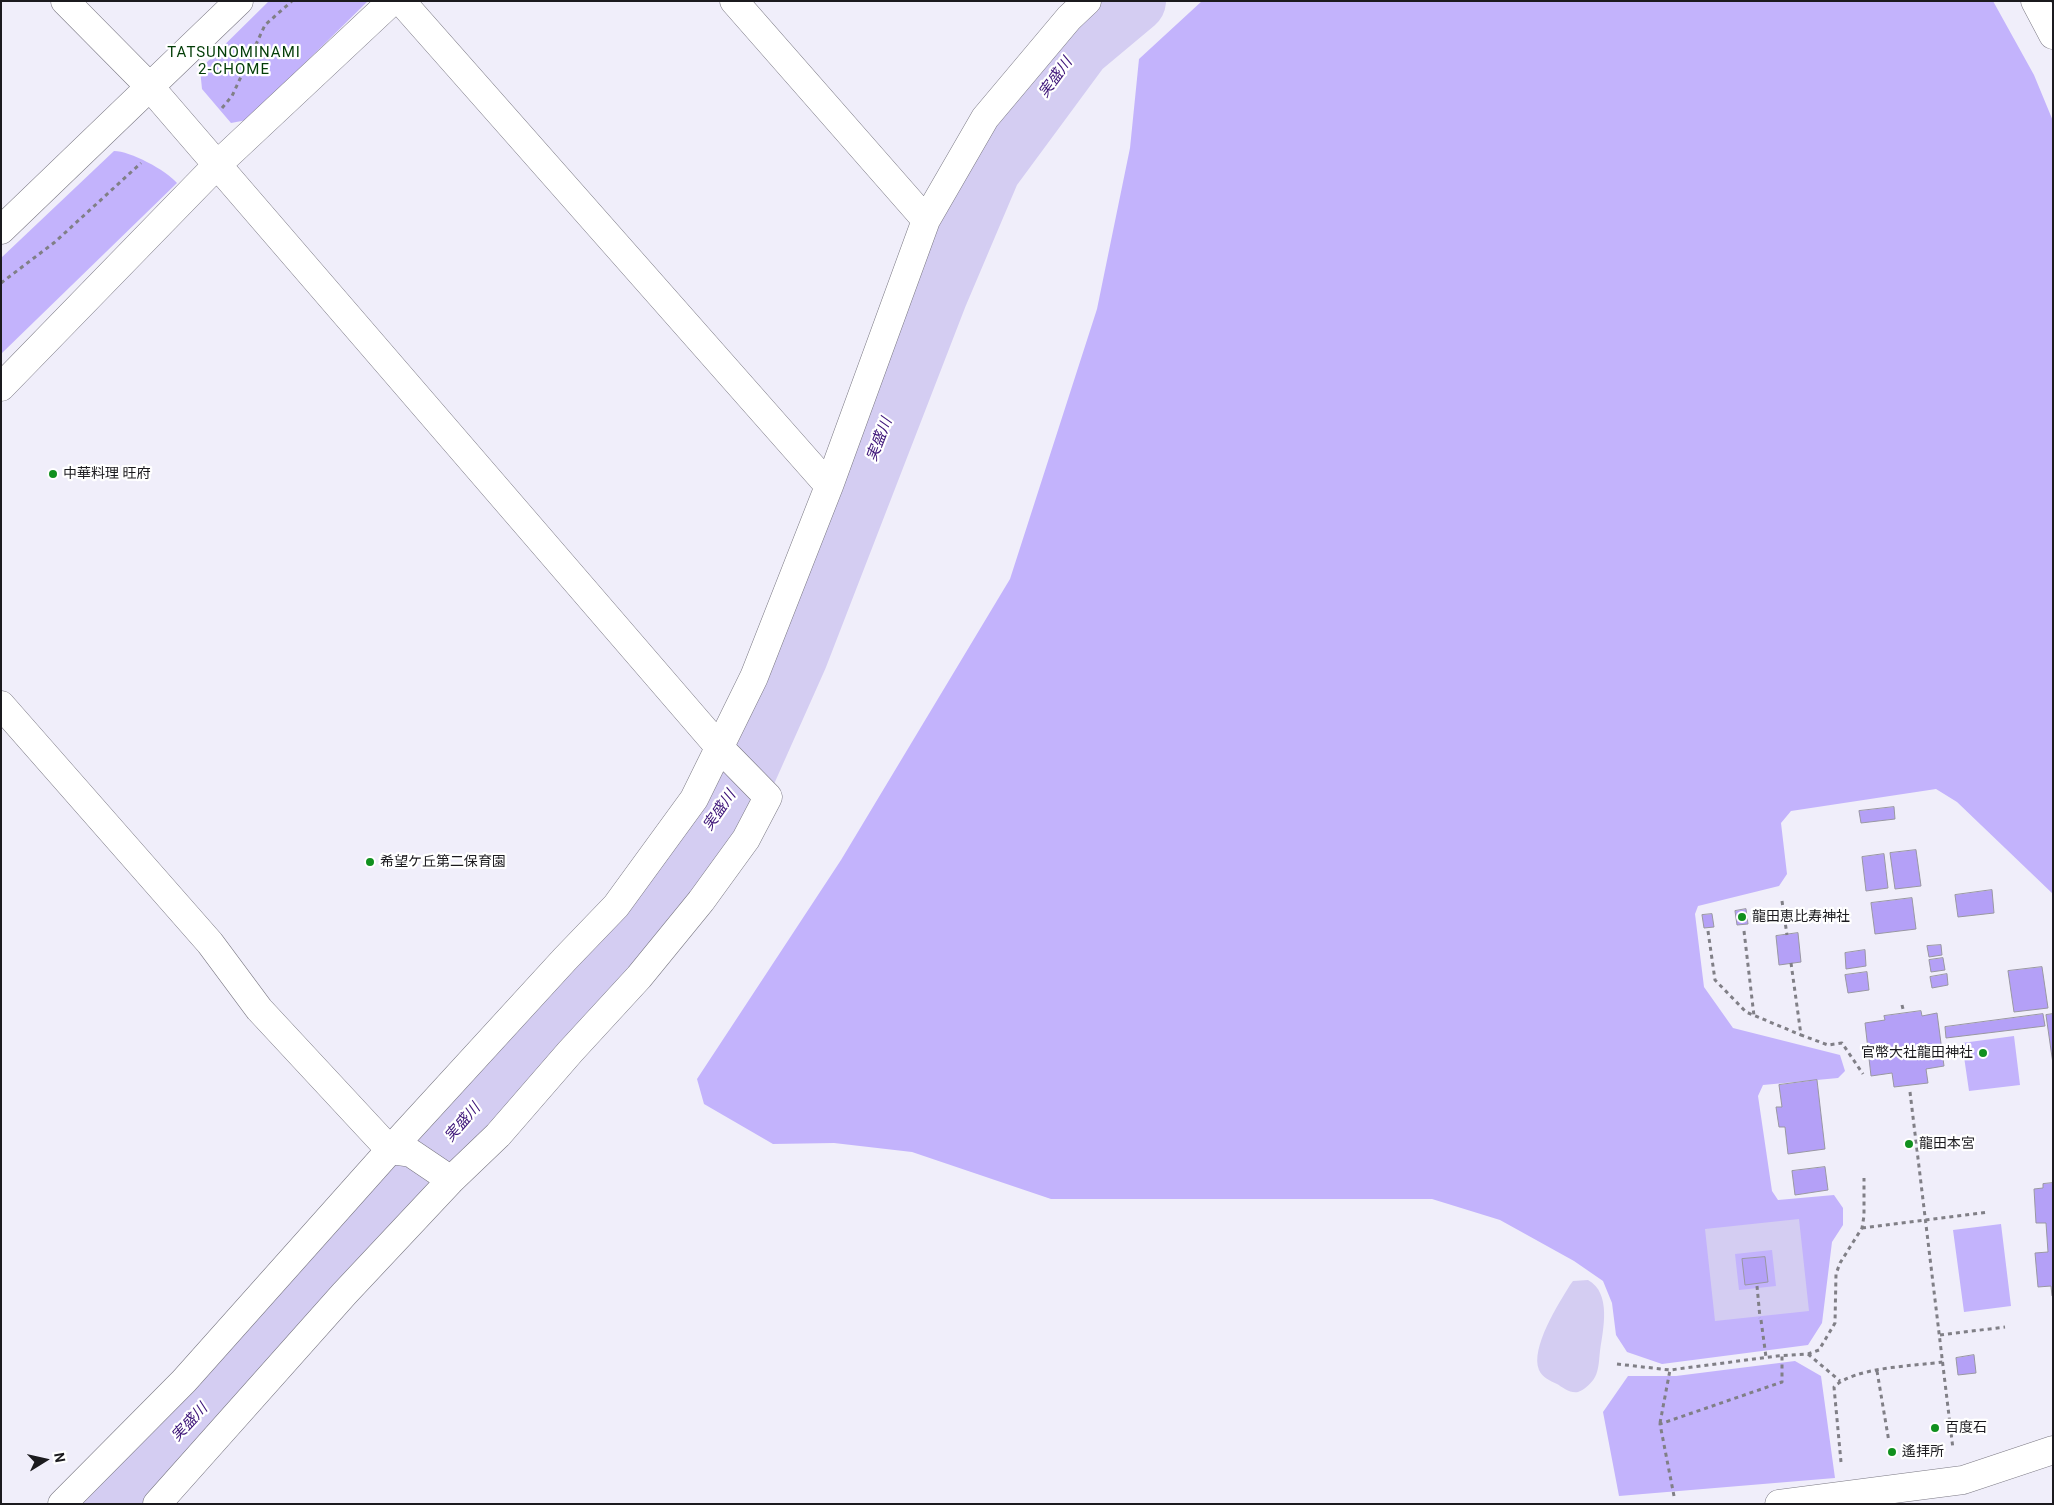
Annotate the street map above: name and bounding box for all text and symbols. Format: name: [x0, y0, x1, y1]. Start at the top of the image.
district label: TATSUNOMINAMI 2-CHOME: [166, 44, 302, 79]
water label: 実盛川: [1035, 55, 1077, 101]
water label: 実盛川: [864, 416, 896, 464]
place label: 中華料理 旺府: [63, 466, 150, 482]
marker: 中華料理 旺府: [47, 468, 59, 480]
water label: 実盛川: [700, 787, 740, 835]
place label: 希望ケ丘第二保育園: [380, 854, 506, 870]
marker: 希望ケ丘第二保育園: [364, 856, 376, 868]
place label: 龍田恵比寿神社: [1752, 909, 1850, 925]
marker: 龍田恵比寿神社: [1736, 911, 1748, 923]
place label: 官幣大社龍田神社: [1861, 1045, 1973, 1061]
marker: 官幣大社龍田神社: [1977, 1047, 1989, 1059]
water label: 実盛川: [441, 1100, 485, 1146]
place label: 龍田本宮: [1919, 1136, 1975, 1152]
marker: 龍田本宮: [1903, 1138, 1915, 1150]
water label: 実盛川: [168, 1400, 212, 1446]
place label: 百度石: [1945, 1420, 1987, 1436]
marker: 百度石: [1929, 1422, 1941, 1434]
north arrow: [20, 1435, 70, 1485]
place label: 遙拝所: [1902, 1444, 1944, 1460]
marker: 遙拝所: [1886, 1446, 1898, 1458]
text: N: [51, 1451, 69, 1464]

